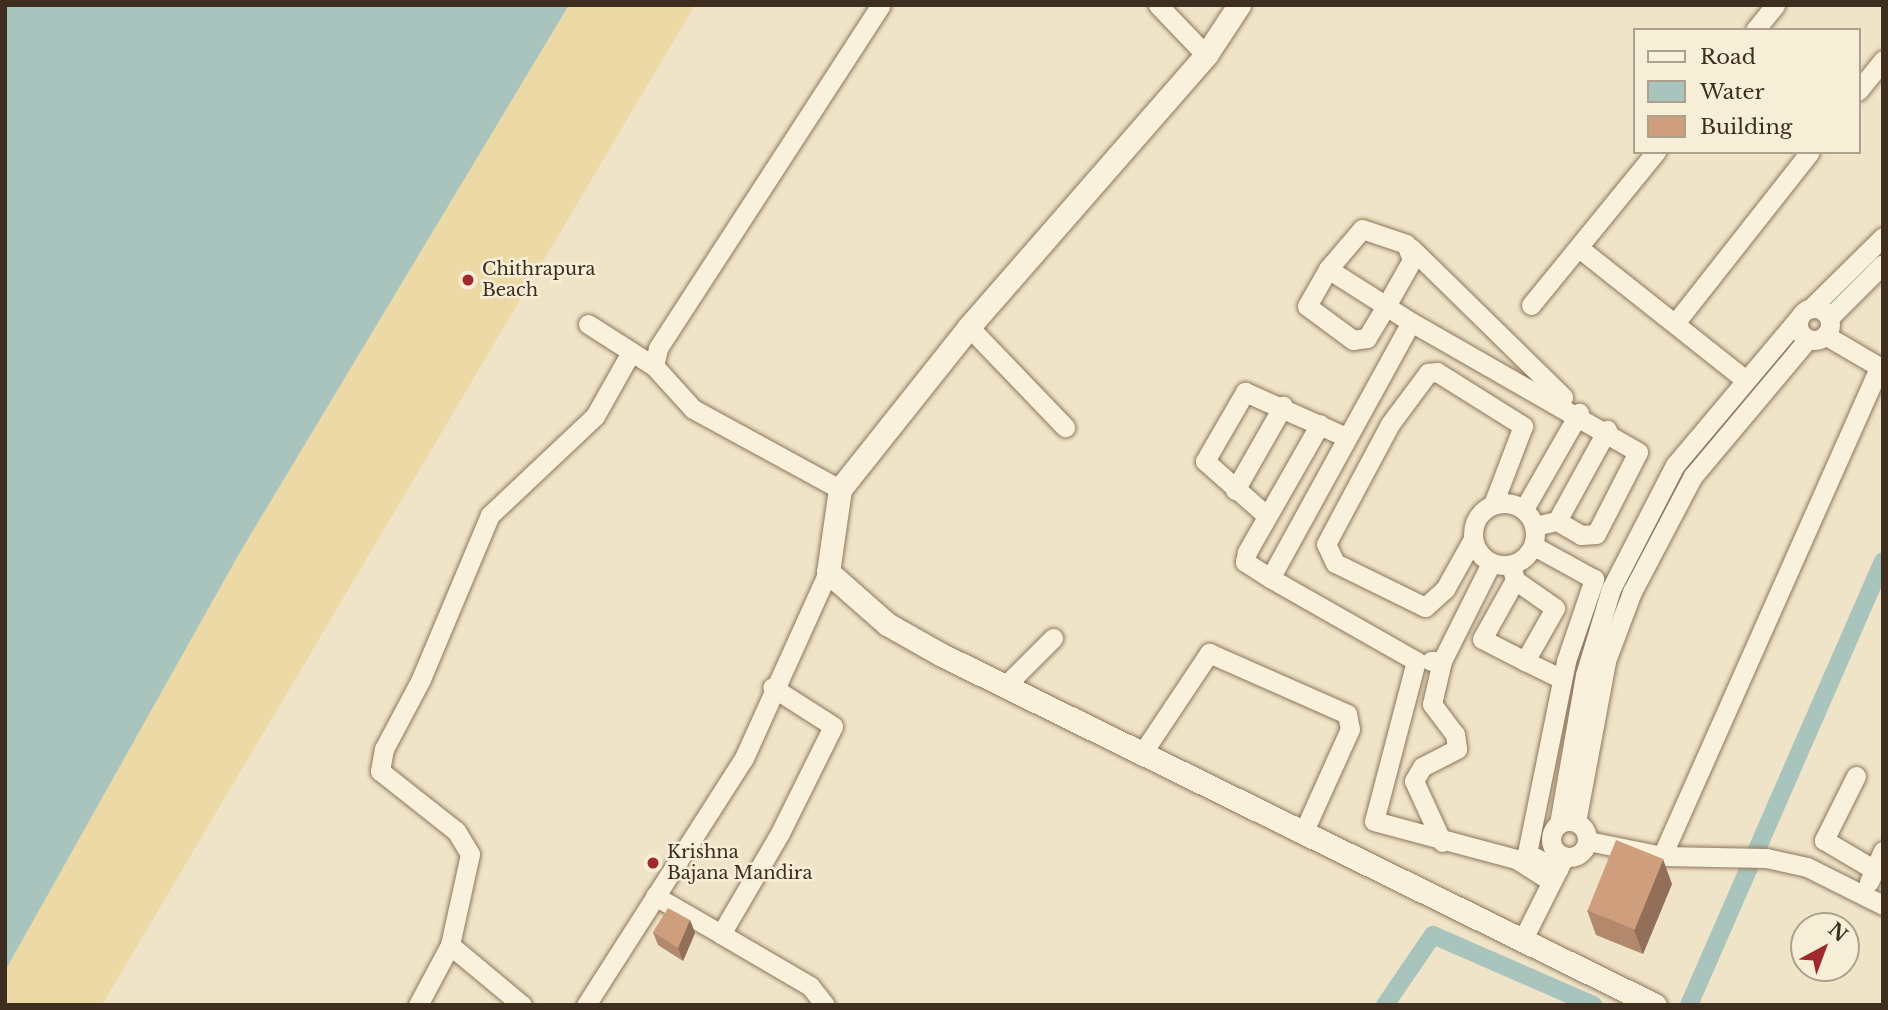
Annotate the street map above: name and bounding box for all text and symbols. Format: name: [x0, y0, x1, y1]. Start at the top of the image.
legend: [1632, 28, 1860, 154]
text: Road: [1700, 44, 1756, 70]
text: Water: [1700, 79, 1764, 105]
text: Building: [1700, 114, 1792, 140]
place label: Chithrapura Beach: [482, 259, 596, 302]
marker: Chithrapura Beach: [460, 272, 476, 288]
place label: Krishna Bajana Mandira: [667, 842, 813, 884]
marker: Krishna Bajana Mandira: [645, 855, 661, 871]
north arrow: [1790, 912, 1860, 982]
text: N: [1824, 918, 1852, 947]

